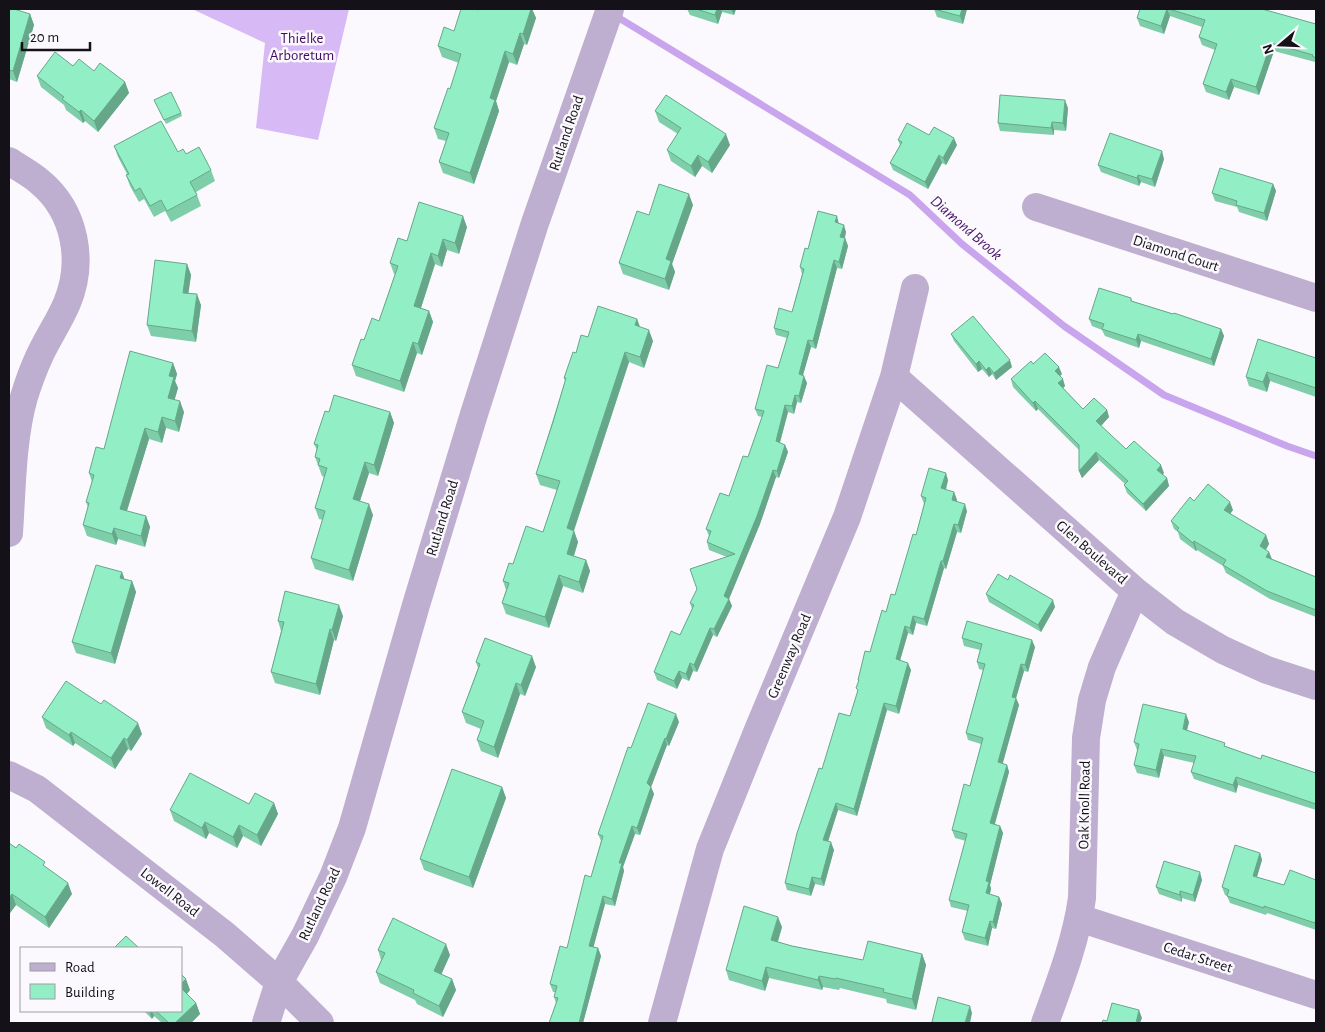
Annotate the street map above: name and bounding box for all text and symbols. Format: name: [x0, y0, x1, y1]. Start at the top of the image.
scale bar: [22, 20, 90, 52]
north arrow: [1255, 20, 1305, 70]
text: 20 m: [30, 30, 59, 45]
park label: Thielke Arboretum: [270, 31, 334, 63]
text: N: [1260, 42, 1277, 56]
street label: Rutland Road: [547, 93, 586, 173]
water label: Diamond Brook: [927, 192, 1005, 263]
street label: Diamond Court: [1131, 233, 1221, 274]
street label: Rutland Road: [424, 478, 461, 558]
street label: Glen Boulevard: [1053, 518, 1130, 587]
street label: Greenway Road: [765, 612, 814, 701]
street label: Oak Knoll Road: [1076, 760, 1093, 849]
street label: Lowell Road: [138, 865, 202, 920]
street label: Rutland Road: [296, 865, 343, 943]
street label: Cedar Street: [1161, 939, 1234, 976]
legend: [20, 947, 182, 1012]
text: Road: [65, 960, 95, 975]
text: Building: [65, 985, 115, 1000]

